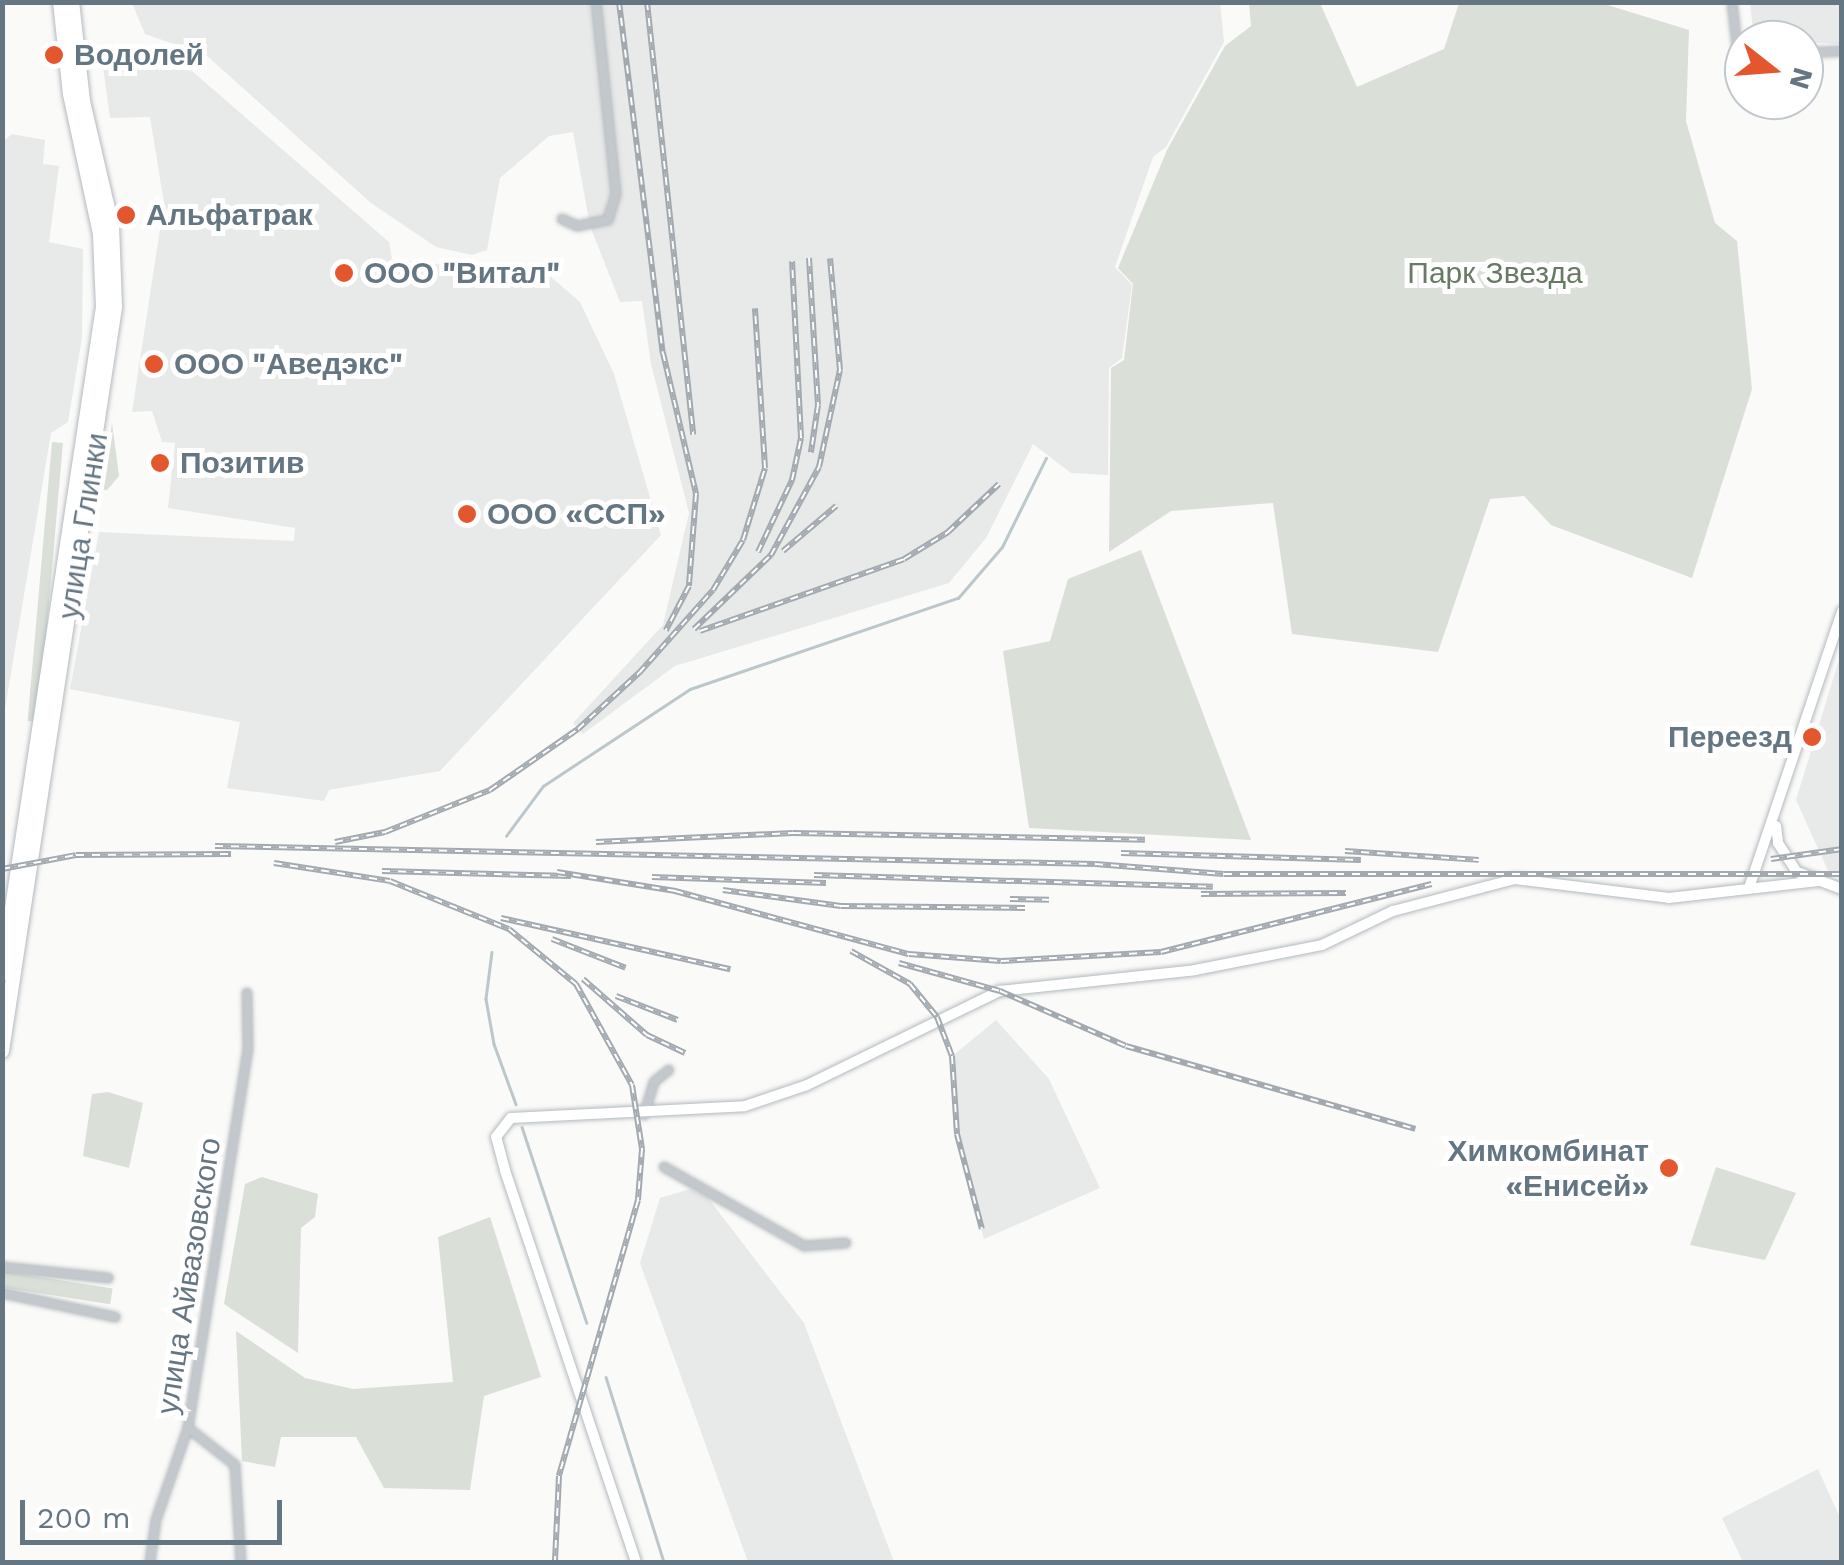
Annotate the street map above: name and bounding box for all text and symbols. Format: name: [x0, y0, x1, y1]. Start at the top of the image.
north arrow: [1724, 20, 1824, 120]
place label: Водолей: [74, 37, 204, 73]
marker: Водолей: [43, 44, 65, 66]
text: N: [1782, 64, 1820, 93]
place label: Альфатрак: [146, 197, 313, 233]
marker: Альфатрак: [115, 204, 137, 226]
place label: ООО "Витал": [364, 255, 560, 291]
park label: Парк Звезда: [1407, 255, 1583, 291]
marker: ООО "Витал": [333, 262, 355, 284]
place label: ООО "Аведэкс": [174, 346, 403, 382]
marker: ООО "Аведэкс": [143, 353, 165, 375]
street label: улица Глинки: [51, 430, 115, 622]
place label: Позитив: [180, 445, 304, 481]
marker: Позитив: [149, 452, 171, 474]
place label: ООО «ССП»: [487, 496, 666, 532]
marker: ООО «ССП»: [456, 503, 478, 525]
place label: Переезд: [1668, 719, 1792, 755]
marker: Переезд: [1801, 726, 1823, 748]
place label: Химкомбинат «Енисей»: [1448, 1133, 1649, 1204]
street label: улица Айвазовского: [149, 1135, 229, 1417]
marker: Химкомбинат «Енисей»: [1658, 1157, 1680, 1179]
scale bar: [25, 1480, 288, 1542]
text: 200 m: [37, 1500, 131, 1535]

